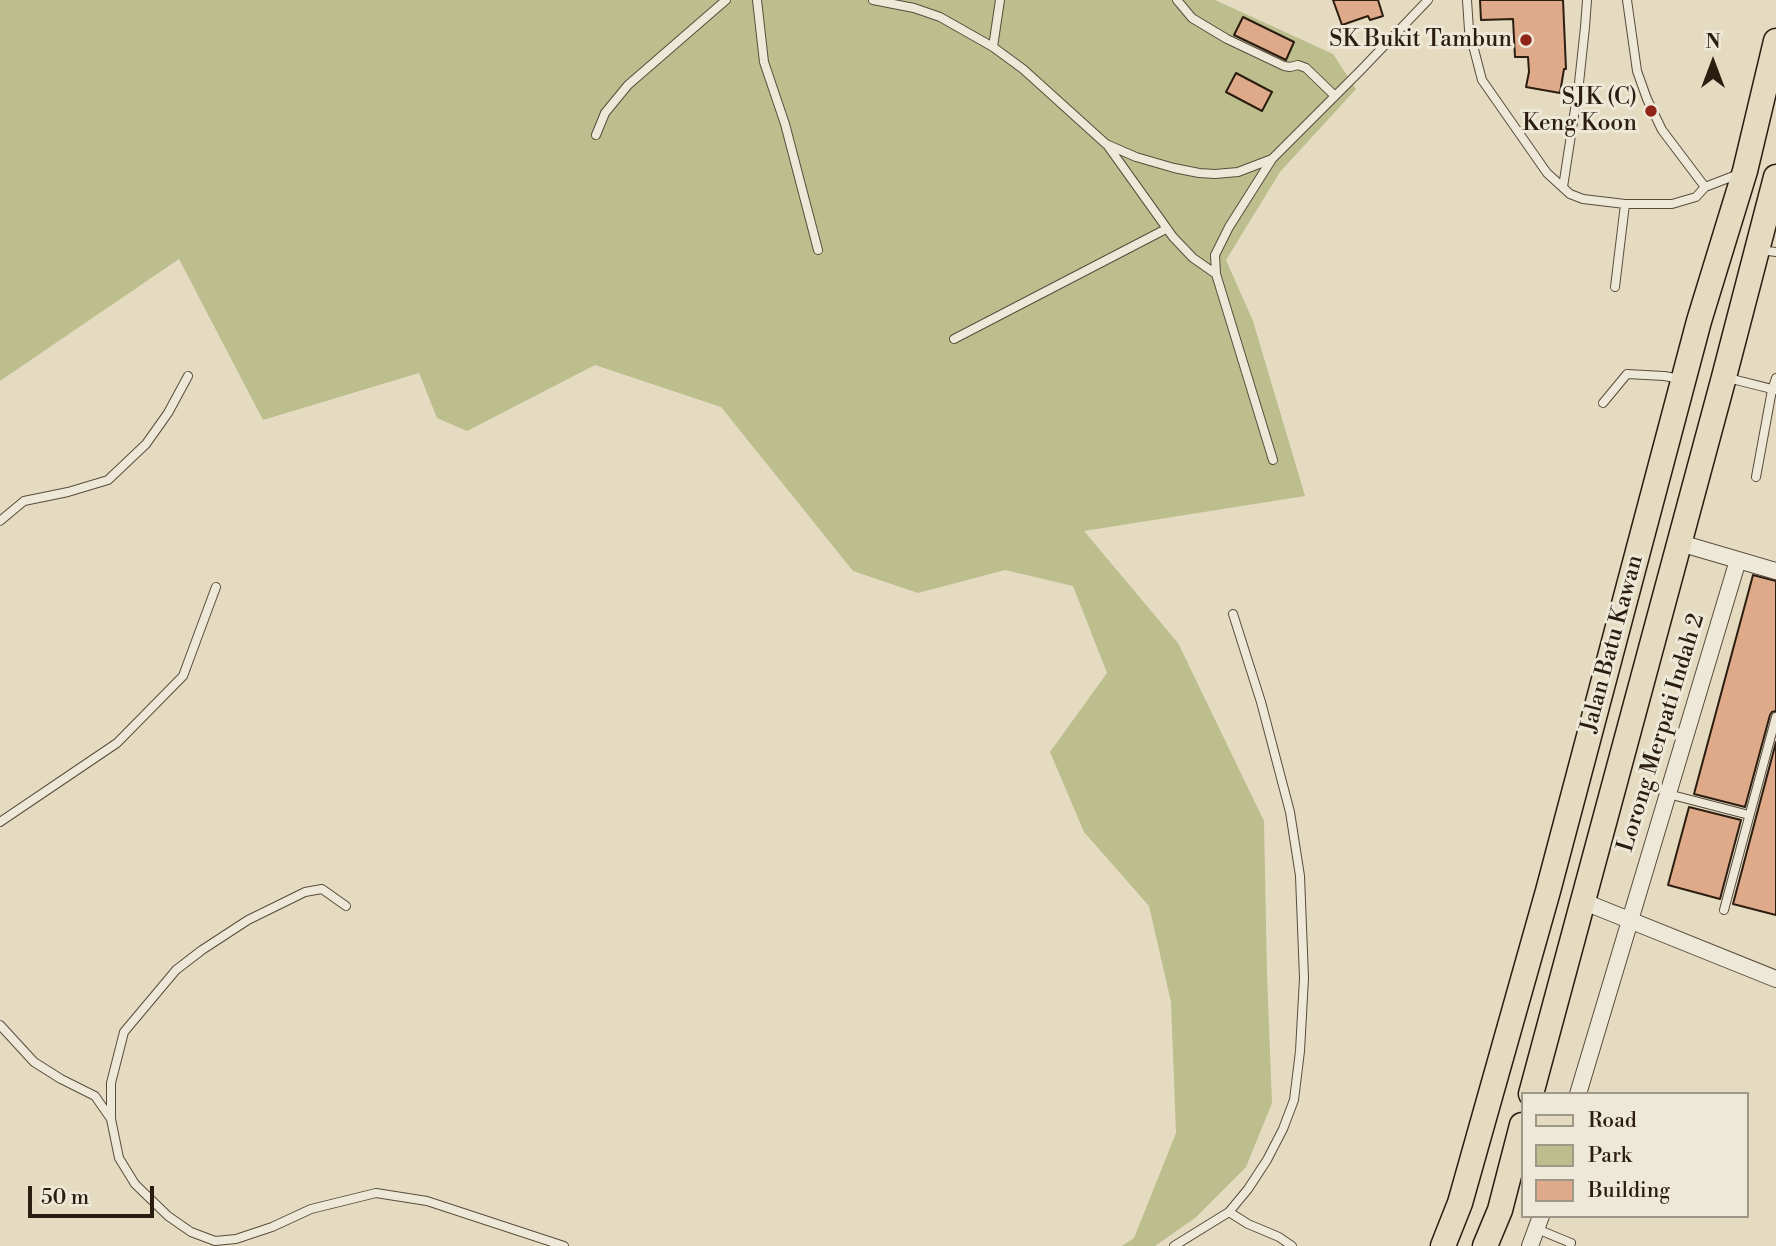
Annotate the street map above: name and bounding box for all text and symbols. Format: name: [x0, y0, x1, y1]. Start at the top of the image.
place label: SK Bukit Tambun: [1329, 26, 1512, 54]
north arrow: [1678, 28, 1748, 98]
text: N: [1705, 30, 1721, 54]
marker: SK Bukit Tambun: [1518, 32, 1534, 48]
place label: SJK (C) Keng Koon: [1522, 84, 1637, 138]
marker: SJK (C) Keng Koon: [1643, 103, 1659, 119]
street label: Jalan Batu Kawan: [1576, 552, 1650, 736]
street label: Lorong Merpati Indah 2: [1613, 611, 1711, 855]
legend: [1520, 1092, 1748, 1218]
text: Road: [1588, 1108, 1637, 1134]
text: Park: [1588, 1143, 1632, 1169]
scale bar: [32, 1172, 158, 1216]
text: Building: [1588, 1178, 1670, 1204]
text: 50 m: [41, 1185, 89, 1211]

